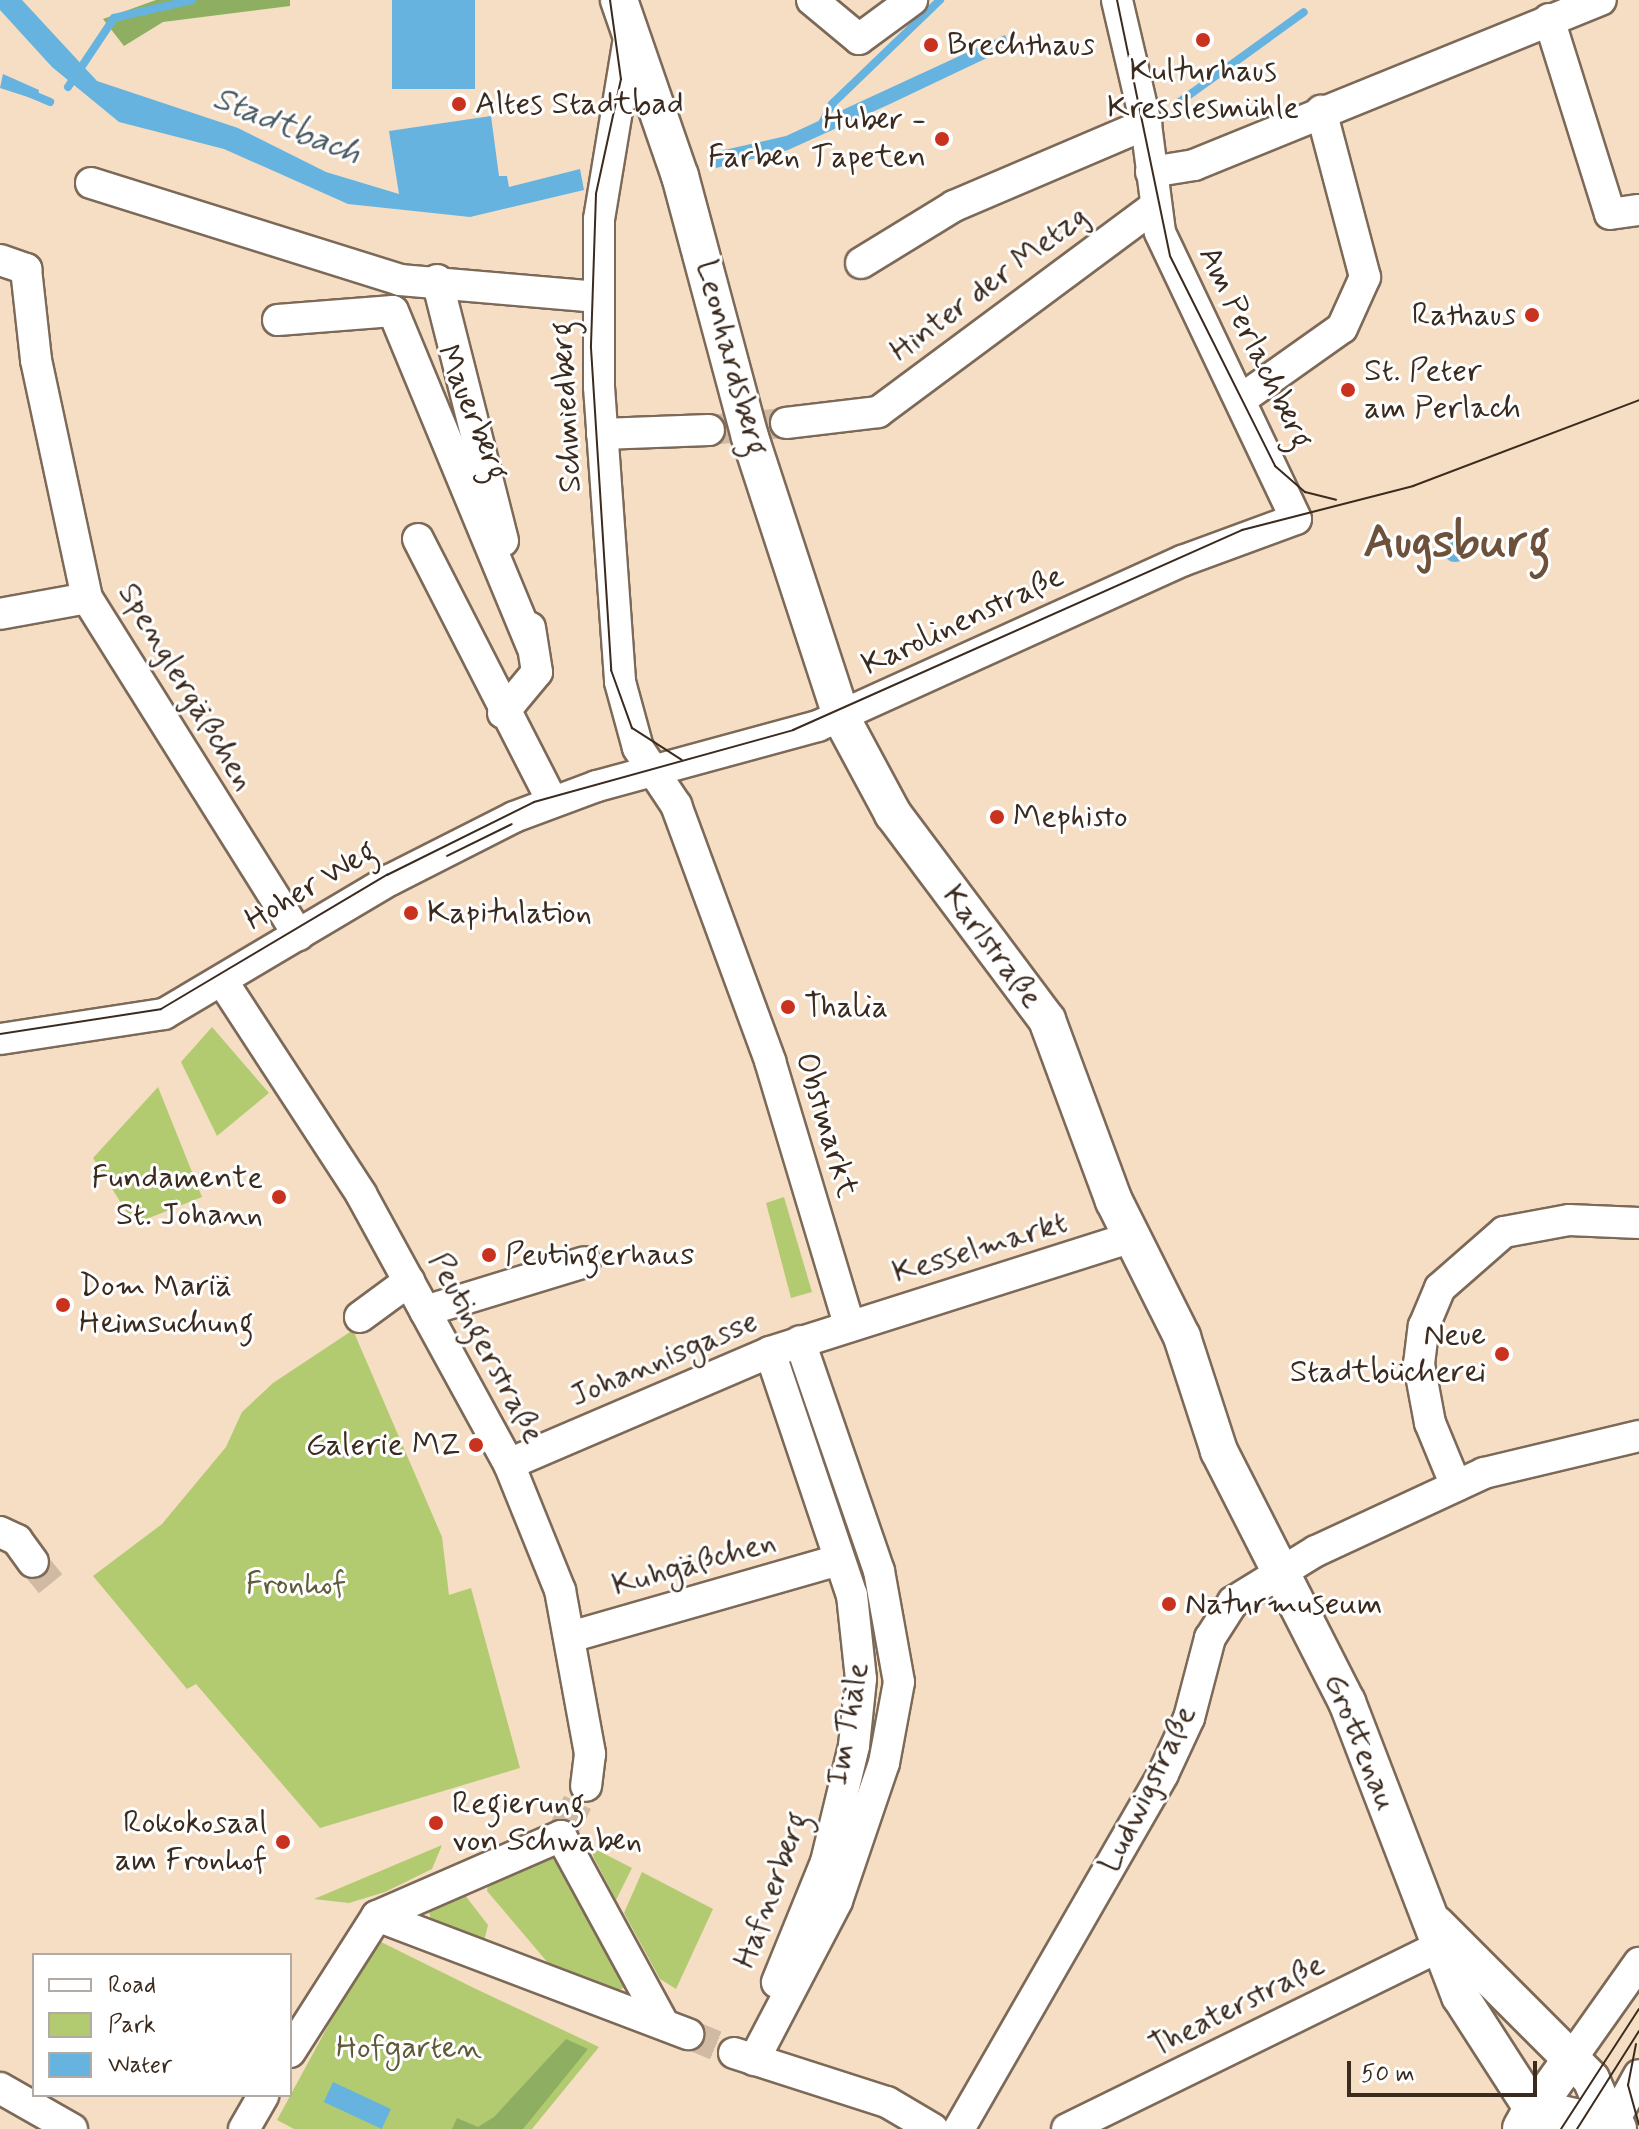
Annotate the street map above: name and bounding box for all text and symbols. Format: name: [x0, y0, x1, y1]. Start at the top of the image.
place label: Brechthaus: [947, 26, 1095, 64]
marker: Kulturhaus Kresslesmühle: [1194, 31, 1212, 49]
marker: Brechthaus: [922, 36, 940, 54]
place label: Kulturhaus Kresslesmühle: [1107, 53, 1299, 128]
water label: Stadtbach: [207, 78, 367, 174]
place label: Altes Stadtbad: [475, 85, 684, 123]
marker: Altes Stadtbad: [450, 95, 468, 113]
place label: Huber - Farben Tapeten: [720, 102, 926, 177]
marker: Huber - Farben Tapeten: [933, 130, 951, 148]
street label: Hinter der Metzg: [884, 198, 1094, 370]
street label: Am Perlachberg: [1191, 244, 1319, 452]
street label: Leonhardsberg: [686, 256, 776, 460]
place label: Rathaus: [1412, 296, 1516, 334]
marker: Rathaus: [1523, 306, 1541, 324]
street label: Schmiedberg: [543, 320, 591, 494]
street label: Mauerberg: [427, 339, 517, 487]
place label: St. Peter am Perlach: [1364, 353, 1513, 428]
marker: St. Peter am Perlach: [1339, 381, 1357, 399]
district label: Augsburg: [1364, 514, 1550, 572]
street label: Karolinenstraße: [856, 557, 1070, 685]
street label: Spenglergäßchen: [109, 576, 263, 798]
place label: Mephisto: [1013, 798, 1128, 836]
marker: Mephisto: [988, 808, 1006, 826]
street label: Hoher Weg: [238, 832, 384, 940]
street label: Karlstraße: [933, 878, 1051, 1016]
place label: Kapitulation: [427, 894, 592, 932]
marker: Kapitulation: [402, 904, 420, 922]
place label: Thalia: [804, 988, 888, 1026]
marker: Thalia: [779, 998, 797, 1016]
street label: Obstmarkt: [786, 1048, 866, 1202]
place label: Fundamente St. Johann: [92, 1160, 263, 1235]
marker: Fundamente St. Johann: [270, 1188, 288, 1206]
street label: Kesselmarkt: [888, 1203, 1072, 1293]
place label: Peutingerhaus: [505, 1236, 695, 1274]
street label: Peutingerstraße: [420, 1246, 552, 1450]
marker: Peutingerhaus: [480, 1246, 498, 1264]
place label: Dom Mariä Heimsuchung: [79, 1268, 254, 1343]
marker: Dom Mariä Heimsuchung: [54, 1296, 72, 1314]
street label: Johannisgasse: [564, 1302, 764, 1416]
place label: Neue Stadtbücherei: [1290, 1317, 1486, 1392]
marker: Neue Stadtbücherei: [1493, 1345, 1511, 1363]
place label: Galerie MZ: [306, 1426, 460, 1464]
marker: Galerie MZ: [467, 1436, 485, 1454]
street label: Kuhgäßchen: [608, 1522, 780, 1606]
park label: Fronhof: [246, 1565, 346, 1603]
place label: Naturmuseum: [1185, 1585, 1382, 1623]
marker: Naturmuseum: [1160, 1595, 1178, 1613]
street label: Im Thäle: [818, 1660, 878, 1788]
street label: Grottenau: [1315, 1668, 1405, 1816]
street label: Ludwigstraße: [1091, 1699, 1205, 1879]
place label: Regierung von Schwaben: [452, 1786, 642, 1861]
place label: Rokokosaal am Fronhof: [116, 1805, 267, 1880]
street label: Hafnerberg: [726, 1806, 818, 1974]
marker: Regierung von Schwaben: [427, 1814, 445, 1832]
marker: Rokokosaal am Fronhof: [274, 1833, 292, 1851]
street label: Theaterstraße: [1143, 1945, 1331, 2067]
legend: [32, 1953, 292, 2097]
text: Road: [108, 1970, 156, 2001]
text: Park: [108, 2010, 156, 2041]
park label: Hofgarten: [336, 2029, 482, 2067]
scale bar: [1351, 2045, 1541, 2095]
text: Water: [108, 2050, 172, 2081]
text: 50 m: [1361, 2059, 1415, 2090]

